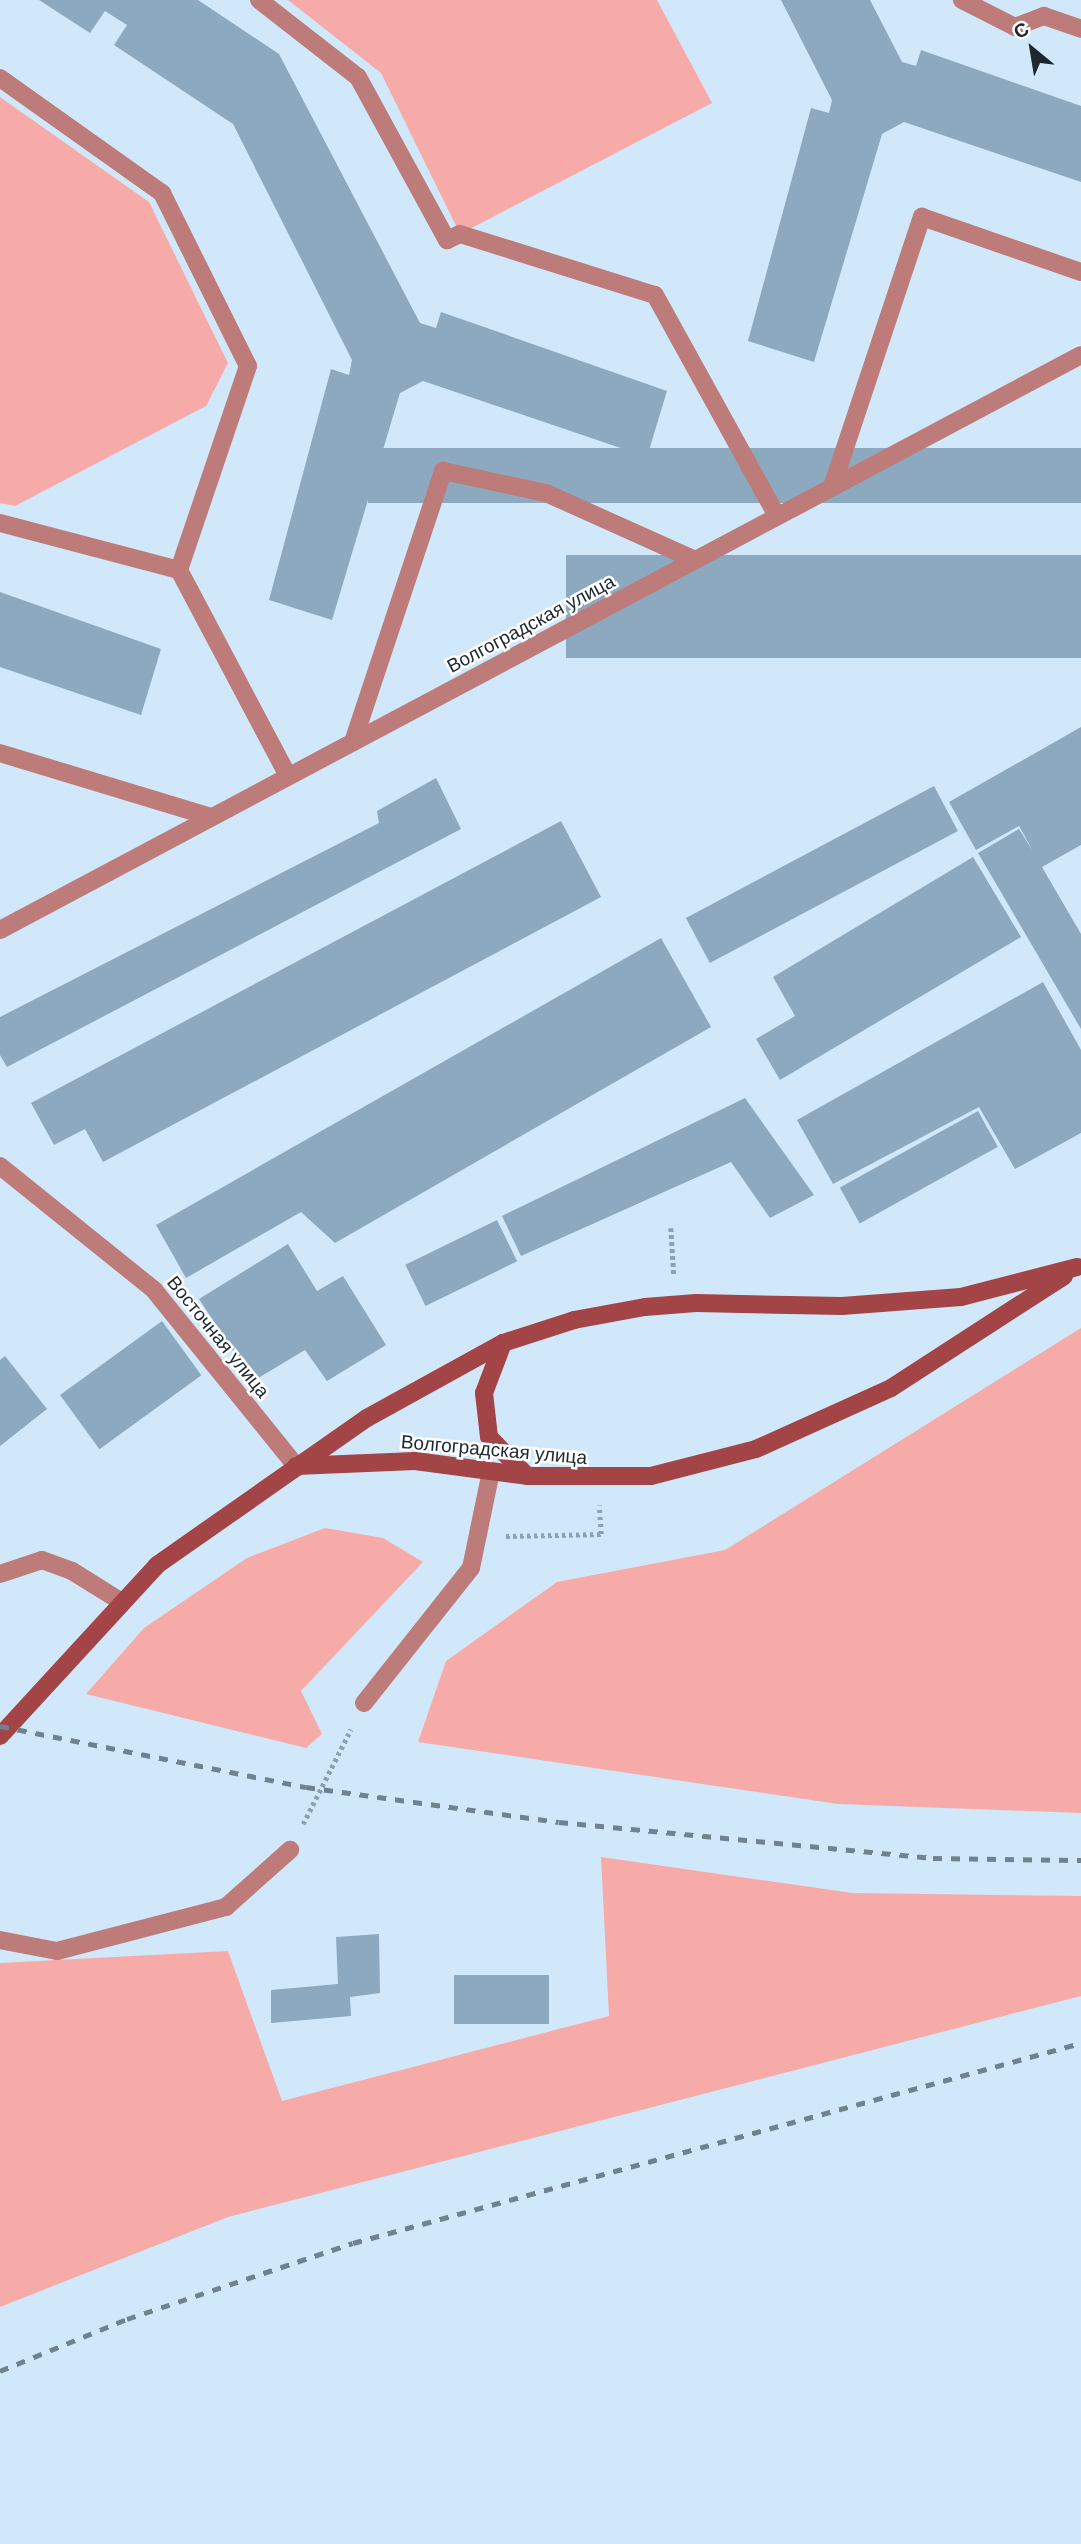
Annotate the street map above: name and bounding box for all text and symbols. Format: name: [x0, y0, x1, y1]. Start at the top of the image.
north arrow: [997, 14, 1067, 84]
text: С: [1010, 18, 1032, 43]
street label: Волгоградская улица: [443, 570, 619, 678]
street label: Восточная улица: [162, 1271, 274, 1403]
street label: Волгоградская улица: [400, 1431, 588, 1469]

